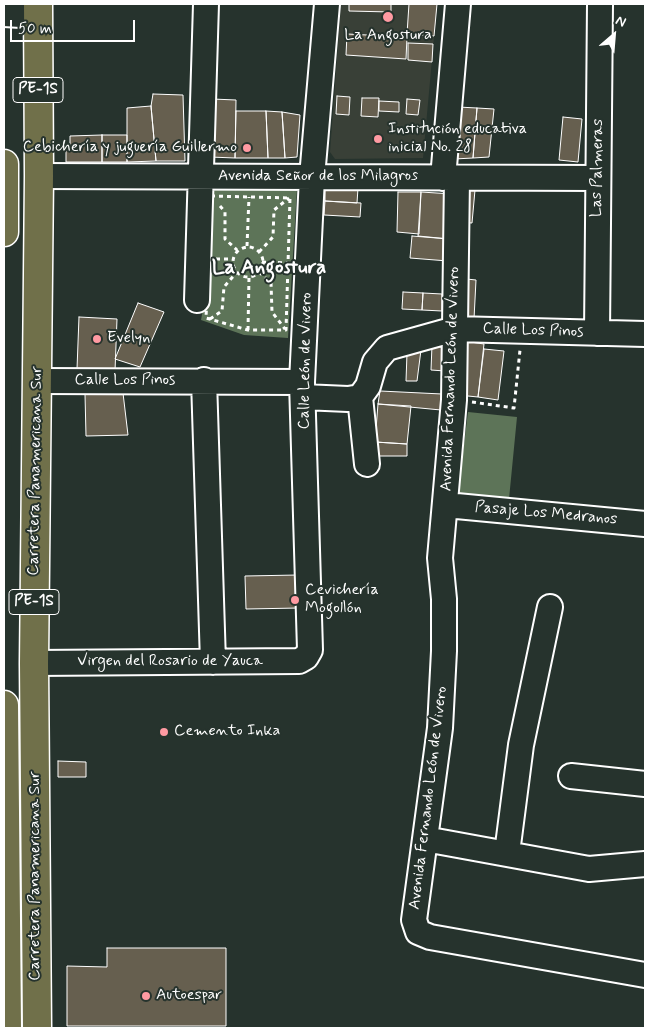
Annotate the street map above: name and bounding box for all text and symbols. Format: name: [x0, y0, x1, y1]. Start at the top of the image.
scale bar: [12, 10, 138, 42]
marker: La Angostura: [381, 10, 395, 24]
north arrow: [589, 10, 639, 60]
text: N: [613, 11, 629, 32]
text: 50 m: [18, 19, 52, 39]
place label: La Angostura: [344, 26, 432, 46]
road number: PE-1S: [13, 78, 63, 102]
street label: Las Palmeras: [588, 119, 608, 217]
place label: Institución educativa inicial No. 28: [388, 120, 527, 158]
marker: Institución educativa inicial No. 28: [372, 133, 384, 145]
place label: Cebichería y juguería Guillermo: [23, 138, 237, 158]
marker: Cebichería y juguería Guillermo: [241, 142, 253, 154]
street label: Avenida Señor de los Milagros: [218, 167, 418, 187]
district label: La Angostura: [212, 256, 326, 282]
street label: Avenida Fernando León de Vivero: [437, 266, 465, 492]
street label: Calle León de Vivero: [295, 292, 317, 430]
street label: Calle Los Pinos: [482, 320, 584, 342]
place label: Evelyn: [107, 329, 150, 349]
marker: Evelyn: [91, 333, 103, 345]
street label: Carretera Panamericana Sur: [25, 366, 47, 576]
street label: Calle Los Pinos: [75, 371, 175, 391]
street label: Pasaje Los Medranos: [474, 498, 618, 530]
place label: Cevichería Mogollón: [305, 581, 379, 619]
road number: PE-1S: [9, 590, 59, 614]
marker: Cevichería Mogollón: [289, 594, 301, 606]
street label: Virgen del Rosario de Yauca: [77, 652, 263, 672]
street label: Avenida Fernando León de Vivero: [406, 685, 452, 911]
place label: Cemento Inka: [174, 722, 280, 742]
marker: Cemento Inka: [158, 726, 170, 738]
street label: Carretera Panamericana Sur: [26, 771, 46, 981]
place label: Autoespar: [156, 986, 222, 1006]
marker: Autoespar: [140, 990, 152, 1002]

